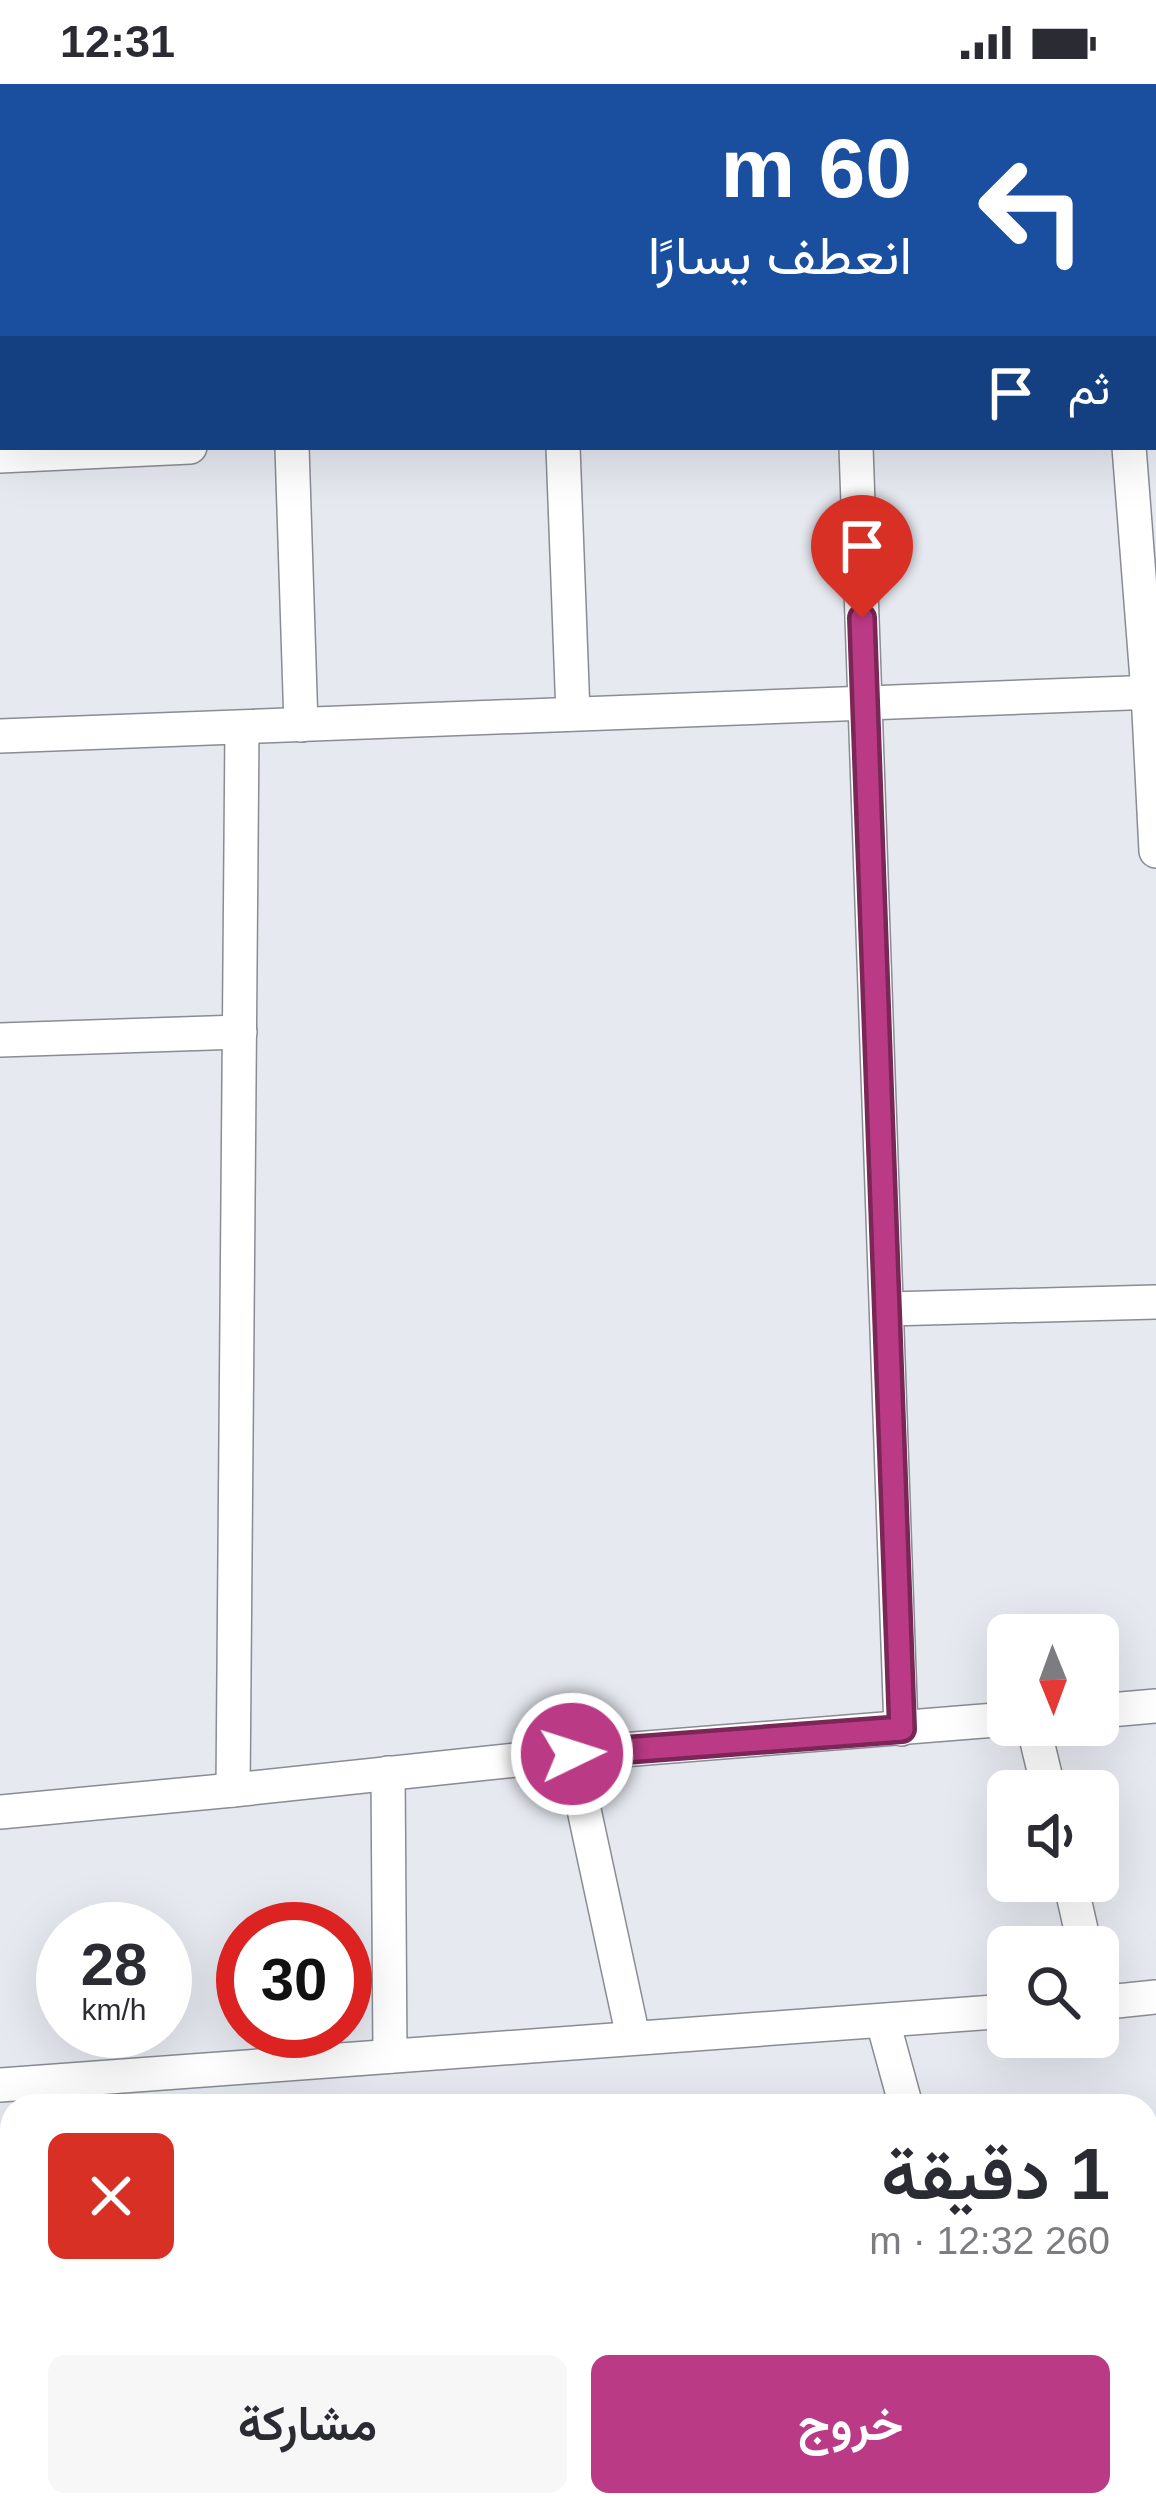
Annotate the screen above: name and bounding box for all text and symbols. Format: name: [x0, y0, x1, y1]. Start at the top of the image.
text: 12:31: [60, 16, 175, 67]
text: 60 m: [721, 121, 912, 215]
icon: left: [954, 132, 1110, 288]
text: انعطف يسارًا: [648, 225, 912, 285]
icon: arrive: [978, 360, 1044, 426]
text: ثم: [1068, 363, 1110, 414]
pin: [811, 495, 913, 618]
icon: arrive: [829, 513, 895, 579]
north arrow: [987, 1614, 1119, 1746]
map controls: [987, 1614, 1119, 2058]
position arrow: [509, 1691, 635, 1817]
button: sound: [987, 1770, 1119, 1902]
speed limit sign: 30: [216, 1902, 372, 2058]
button: search: [987, 1926, 1119, 2058]
text: 28: [81, 1931, 147, 1998]
text: km/h: [81, 1993, 147, 2026]
button: close: [48, 2133, 174, 2259]
text: 1 دقيقة: [881, 2134, 1110, 2214]
text: 260 m · 12:32: [869, 2219, 1110, 2262]
button: مشاركة: [48, 2355, 567, 2493]
button: خروج: [591, 2355, 1110, 2493]

